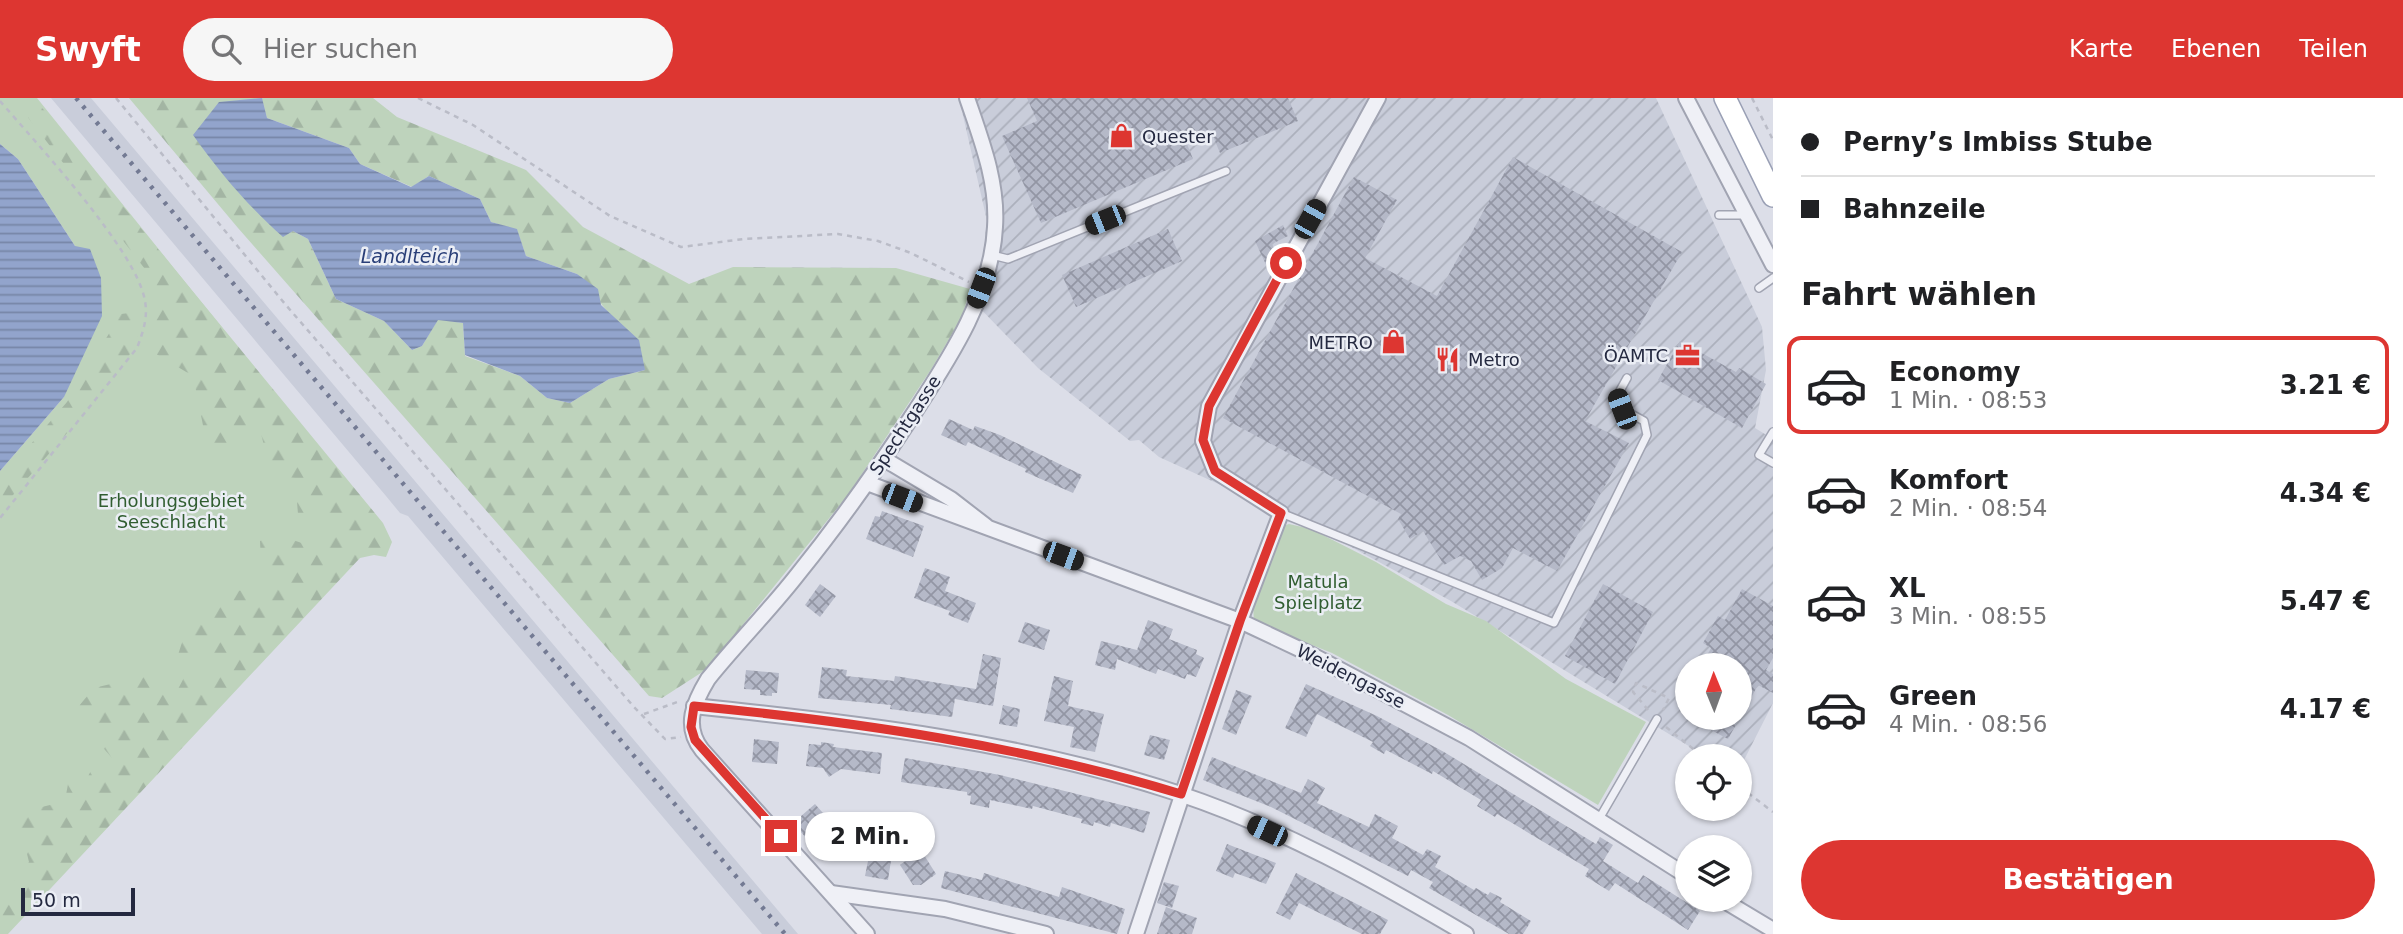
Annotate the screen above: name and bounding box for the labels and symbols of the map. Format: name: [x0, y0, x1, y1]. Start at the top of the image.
shop icon: Quester: [1108, 122, 1136, 150]
place label: Quester: [1142, 126, 1214, 147]
car: [1291, 196, 1330, 242]
car: [1082, 202, 1129, 238]
water label: Landlteich: [361, 245, 459, 267]
route start: [1270, 247, 1302, 279]
car: [964, 265, 999, 311]
shop icon: METRO: [1379, 328, 1407, 356]
place label: METRO: [1308, 332, 1373, 353]
office icon: ÖAMTC: [1674, 341, 1702, 369]
restaurant icon: Metro: [1434, 345, 1462, 373]
place label: ÖAMTC: [1604, 345, 1668, 366]
place label: Metro: [1468, 349, 1520, 370]
street label: Spechtgasse: [865, 371, 945, 479]
car: [1605, 386, 1640, 432]
car: [879, 481, 926, 515]
park label: Erholungsgebiet Seeschlacht: [98, 490, 244, 532]
car: [1040, 539, 1087, 573]
park label: Matula Spielplatz: [1274, 571, 1362, 613]
street label: Weidengasse: [1293, 640, 1409, 712]
north arrow: [1675, 653, 1752, 730]
callout: 2 Min.: [806, 812, 935, 860]
car: [1244, 813, 1291, 849]
route end: [765, 820, 797, 852]
scale bar: [21, 885, 135, 917]

